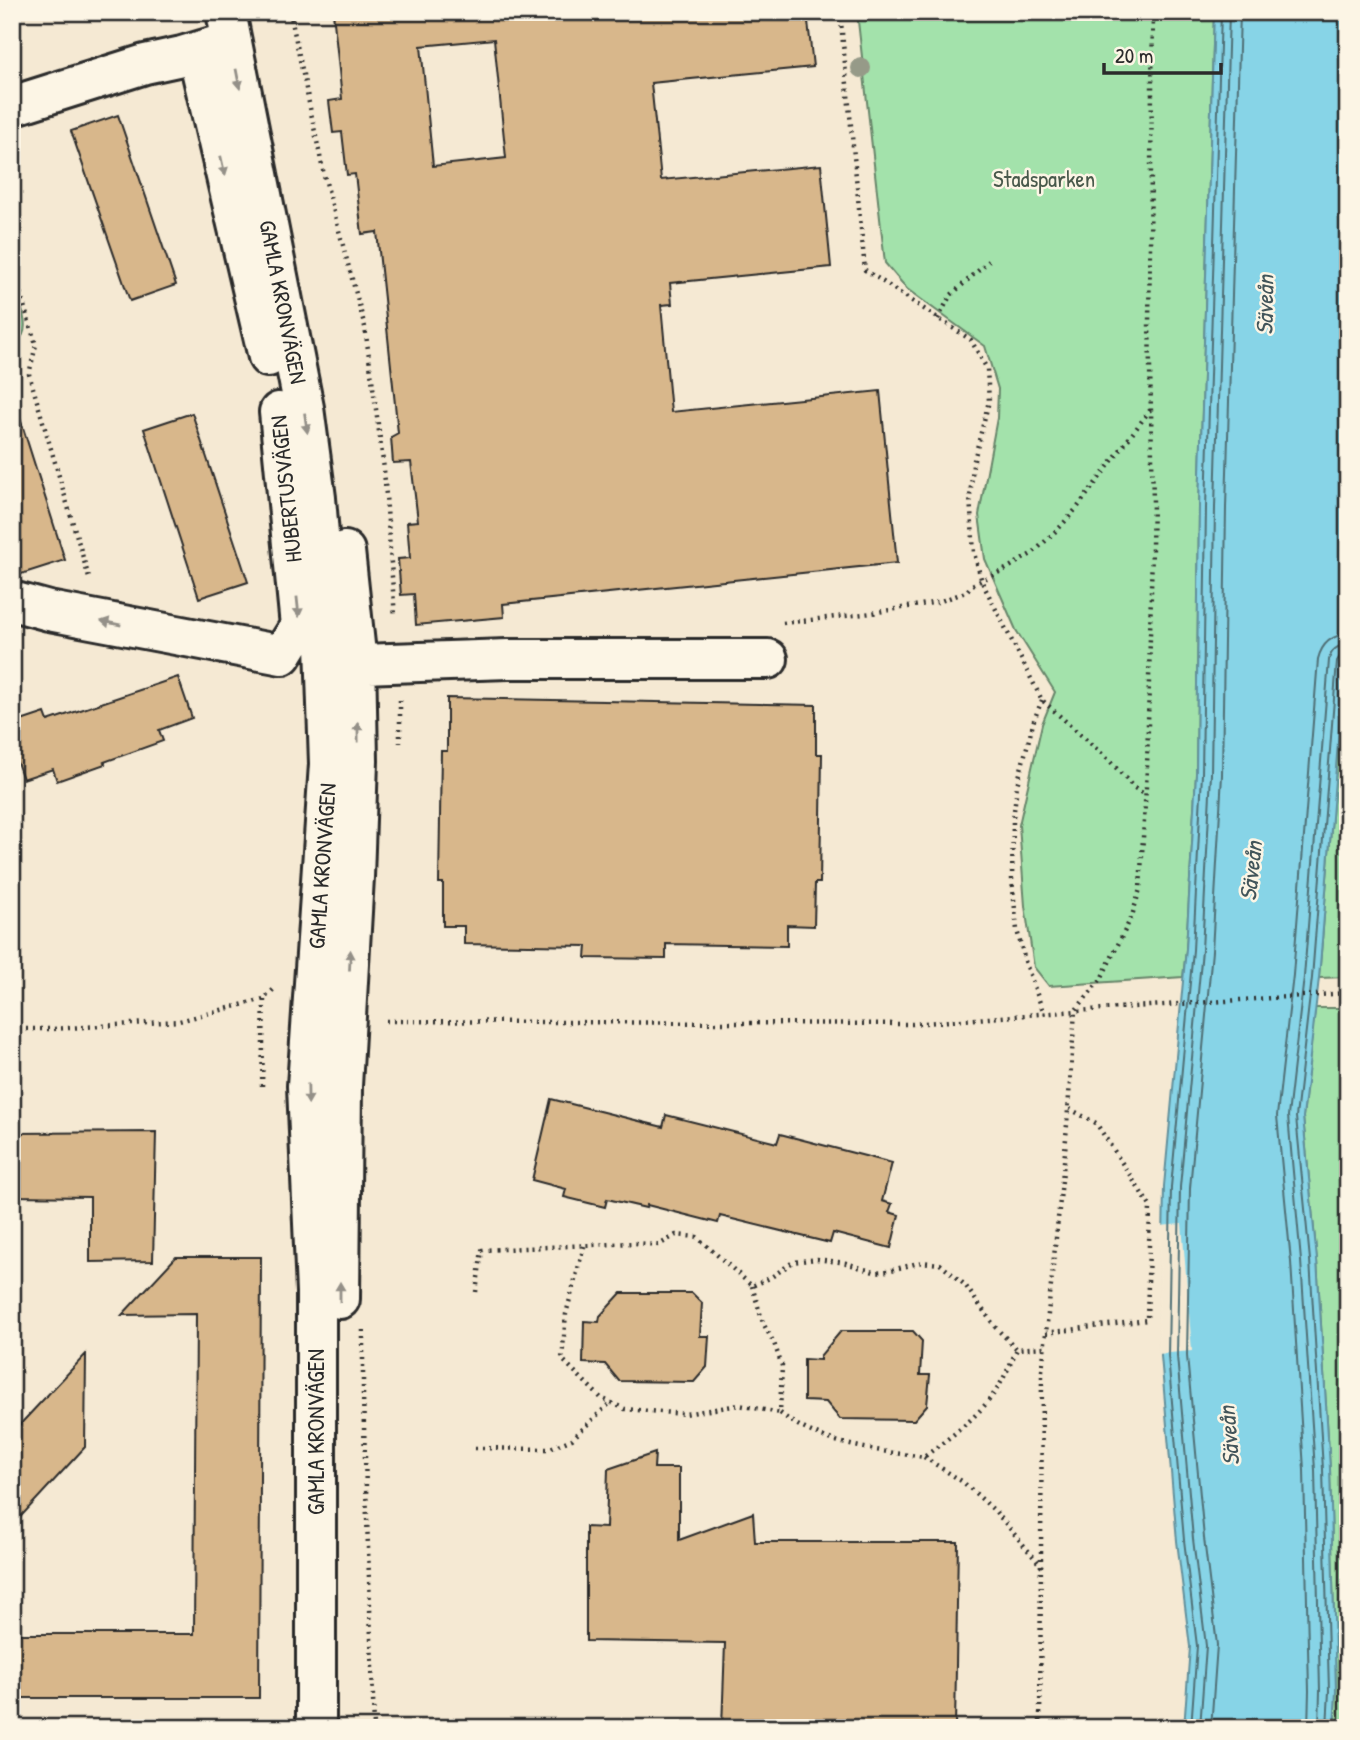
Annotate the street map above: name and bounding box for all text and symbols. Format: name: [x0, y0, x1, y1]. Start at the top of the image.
scale bar: [1104, 32, 1222, 76]
text: 20 m: [1115, 41, 1153, 70]
one-way arrow: [233, 68, 244, 90]
one-way arrow: [218, 155, 229, 177]
park label: Stadsparken: [993, 163, 1095, 194]
street label: GAMLA KRONVÄGEN: [252, 217, 315, 386]
water label: Säveån: [1247, 273, 1281, 335]
one-way arrow: [300, 412, 311, 434]
street label: HUBERTUSVÄGEN: [262, 414, 309, 564]
one-way arrow: [293, 596, 304, 618]
one-way arrow: [100, 617, 122, 628]
one-way arrow: [352, 721, 364, 743]
street label: GAMLA KRONVÄGEN: [300, 782, 343, 950]
water label: Säveån: [1231, 837, 1269, 902]
one-way arrow: [344, 948, 355, 970]
one-way arrow: [302, 1083, 314, 1105]
one-way arrow: [335, 1281, 346, 1303]
street label: GAMLA KRONVÄGEN: [300, 1349, 331, 1515]
water label: Säveån: [1209, 1403, 1247, 1467]

